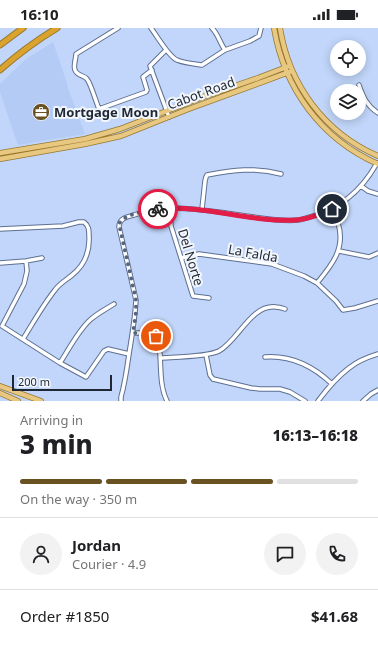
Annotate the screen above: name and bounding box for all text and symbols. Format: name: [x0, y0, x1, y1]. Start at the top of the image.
text: 16:10: [20, 4, 59, 24]
map controls: [330, 40, 366, 120]
button: locate: [330, 40, 366, 76]
street label: Cabot Road: [165, 72, 237, 114]
button: layers: [330, 84, 366, 120]
office icon: Mortgage Moon: [31, 102, 51, 122]
place label: Mortgage Moon: [54, 103, 158, 121]
courier: [138, 189, 178, 229]
pin: [315, 192, 349, 226]
icon: bike: [147, 198, 169, 220]
icon: home: [321, 198, 343, 220]
street label: Del Norte: [174, 226, 208, 288]
street label: La Falda: [227, 240, 279, 266]
pin: [139, 319, 173, 353]
icon: bag: [145, 325, 167, 347]
scale bar: [12, 373, 112, 392]
text: 200 m: [18, 374, 50, 389]
text: Arriving in: [20, 411, 83, 429]
text: 16:13–16:18: [273, 425, 358, 445]
text: 3 min: [20, 426, 93, 462]
text: On the way · 350 m: [20, 490, 137, 508]
button: person: [20, 533, 62, 575]
button: chat: [264, 533, 306, 575]
button: phone: [316, 533, 358, 575]
text: Jordan: [72, 535, 121, 555]
text: Courier · 4.9: [72, 555, 146, 573]
text: Order #1850: [20, 606, 109, 626]
text: $41.68: [311, 606, 358, 626]

